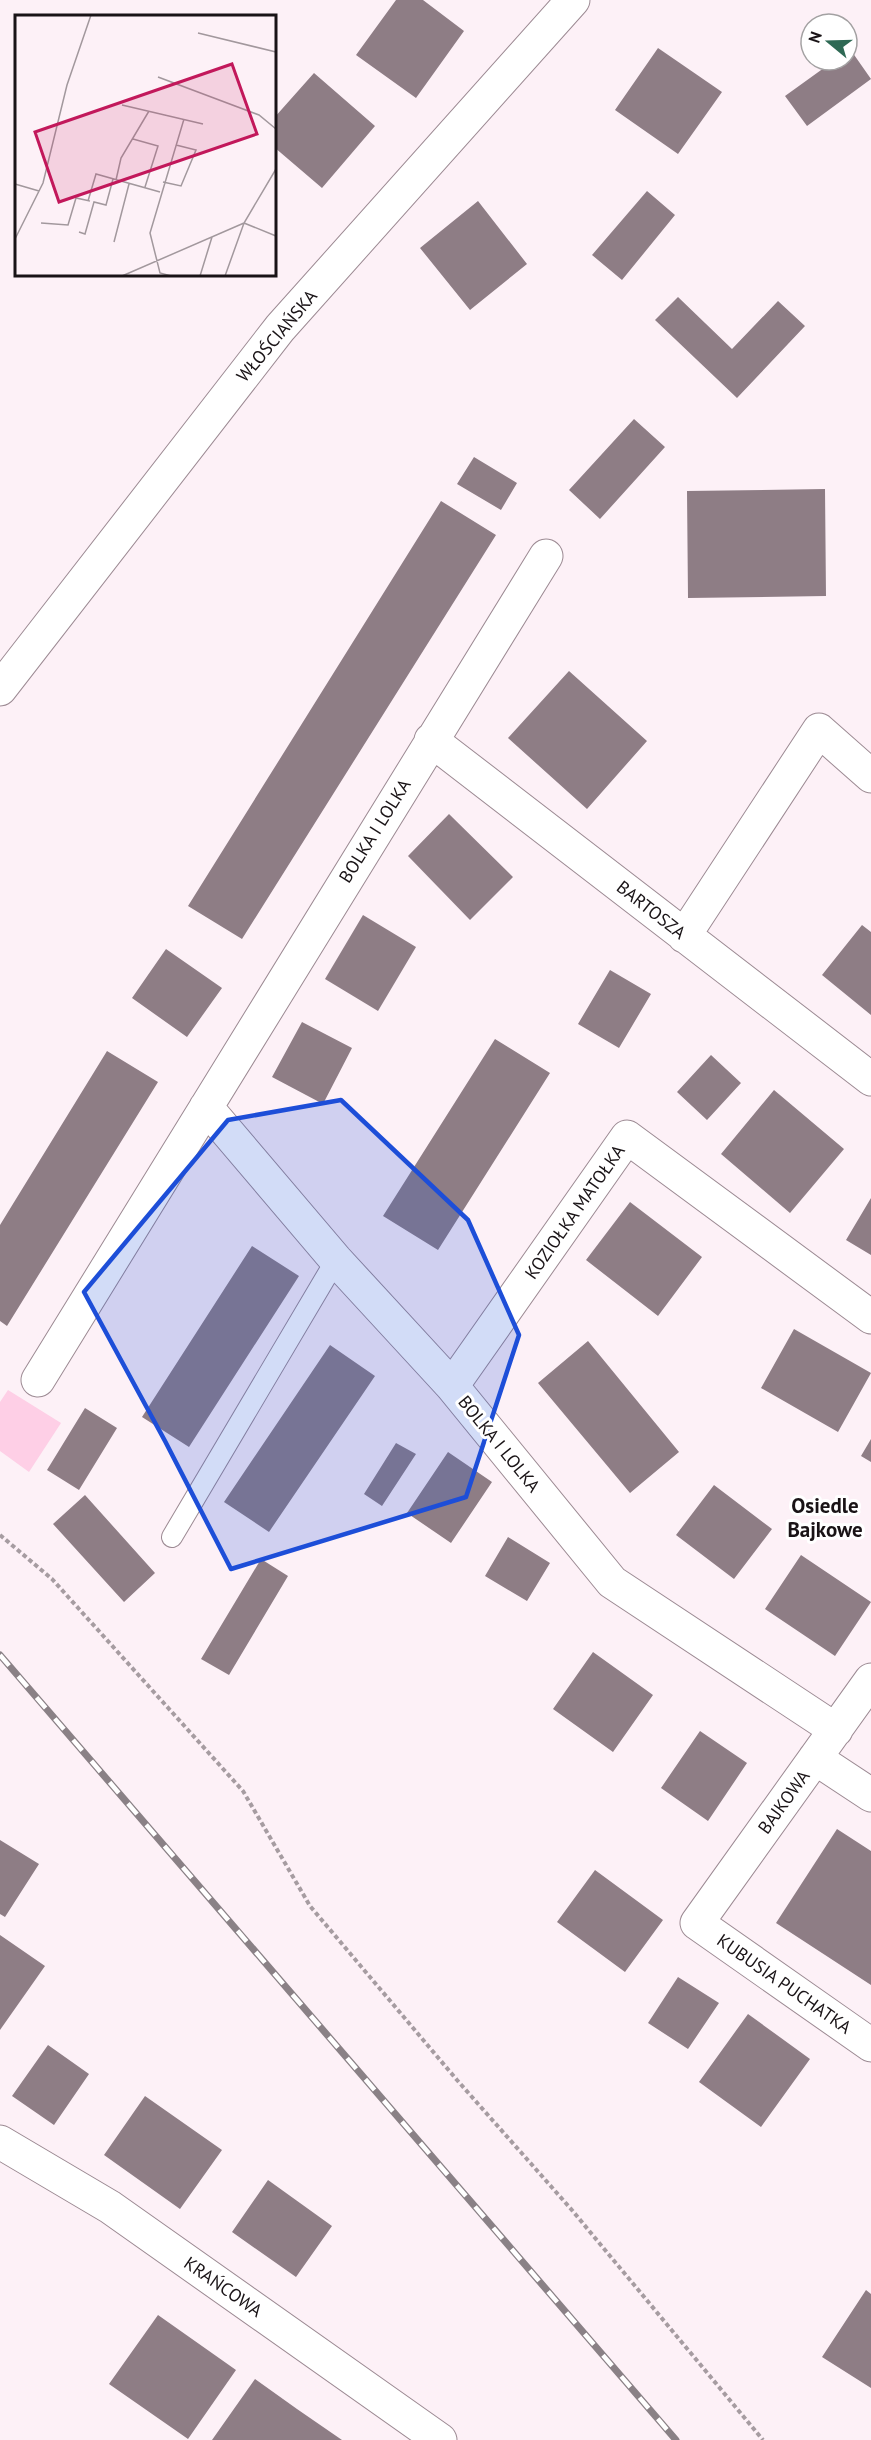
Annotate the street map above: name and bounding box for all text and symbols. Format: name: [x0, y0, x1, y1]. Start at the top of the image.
north arrow: [799, 12, 859, 72]
inset map: [15, 15, 276, 276]
text: N: [804, 29, 826, 45]
street label: WŁOŚCIAŃSKA: [231, 284, 322, 387]
street label: BOLKA I LOLKA: [334, 774, 416, 887]
street label: BARTOSZA: [612, 875, 691, 944]
street label: KOZIOŁKA MATOŁKA: [520, 1140, 630, 1283]
street label: BOLKA I LOLKA: [453, 1391, 546, 1497]
district label: Osiedle Bajkowe: [787, 1492, 863, 1543]
street label: BAJKOWA: [753, 1765, 815, 1838]
street label: KUBUSIA PUCHATKA: [713, 1929, 856, 2039]
street label: KRAŃCOWA: [180, 2251, 267, 2322]

